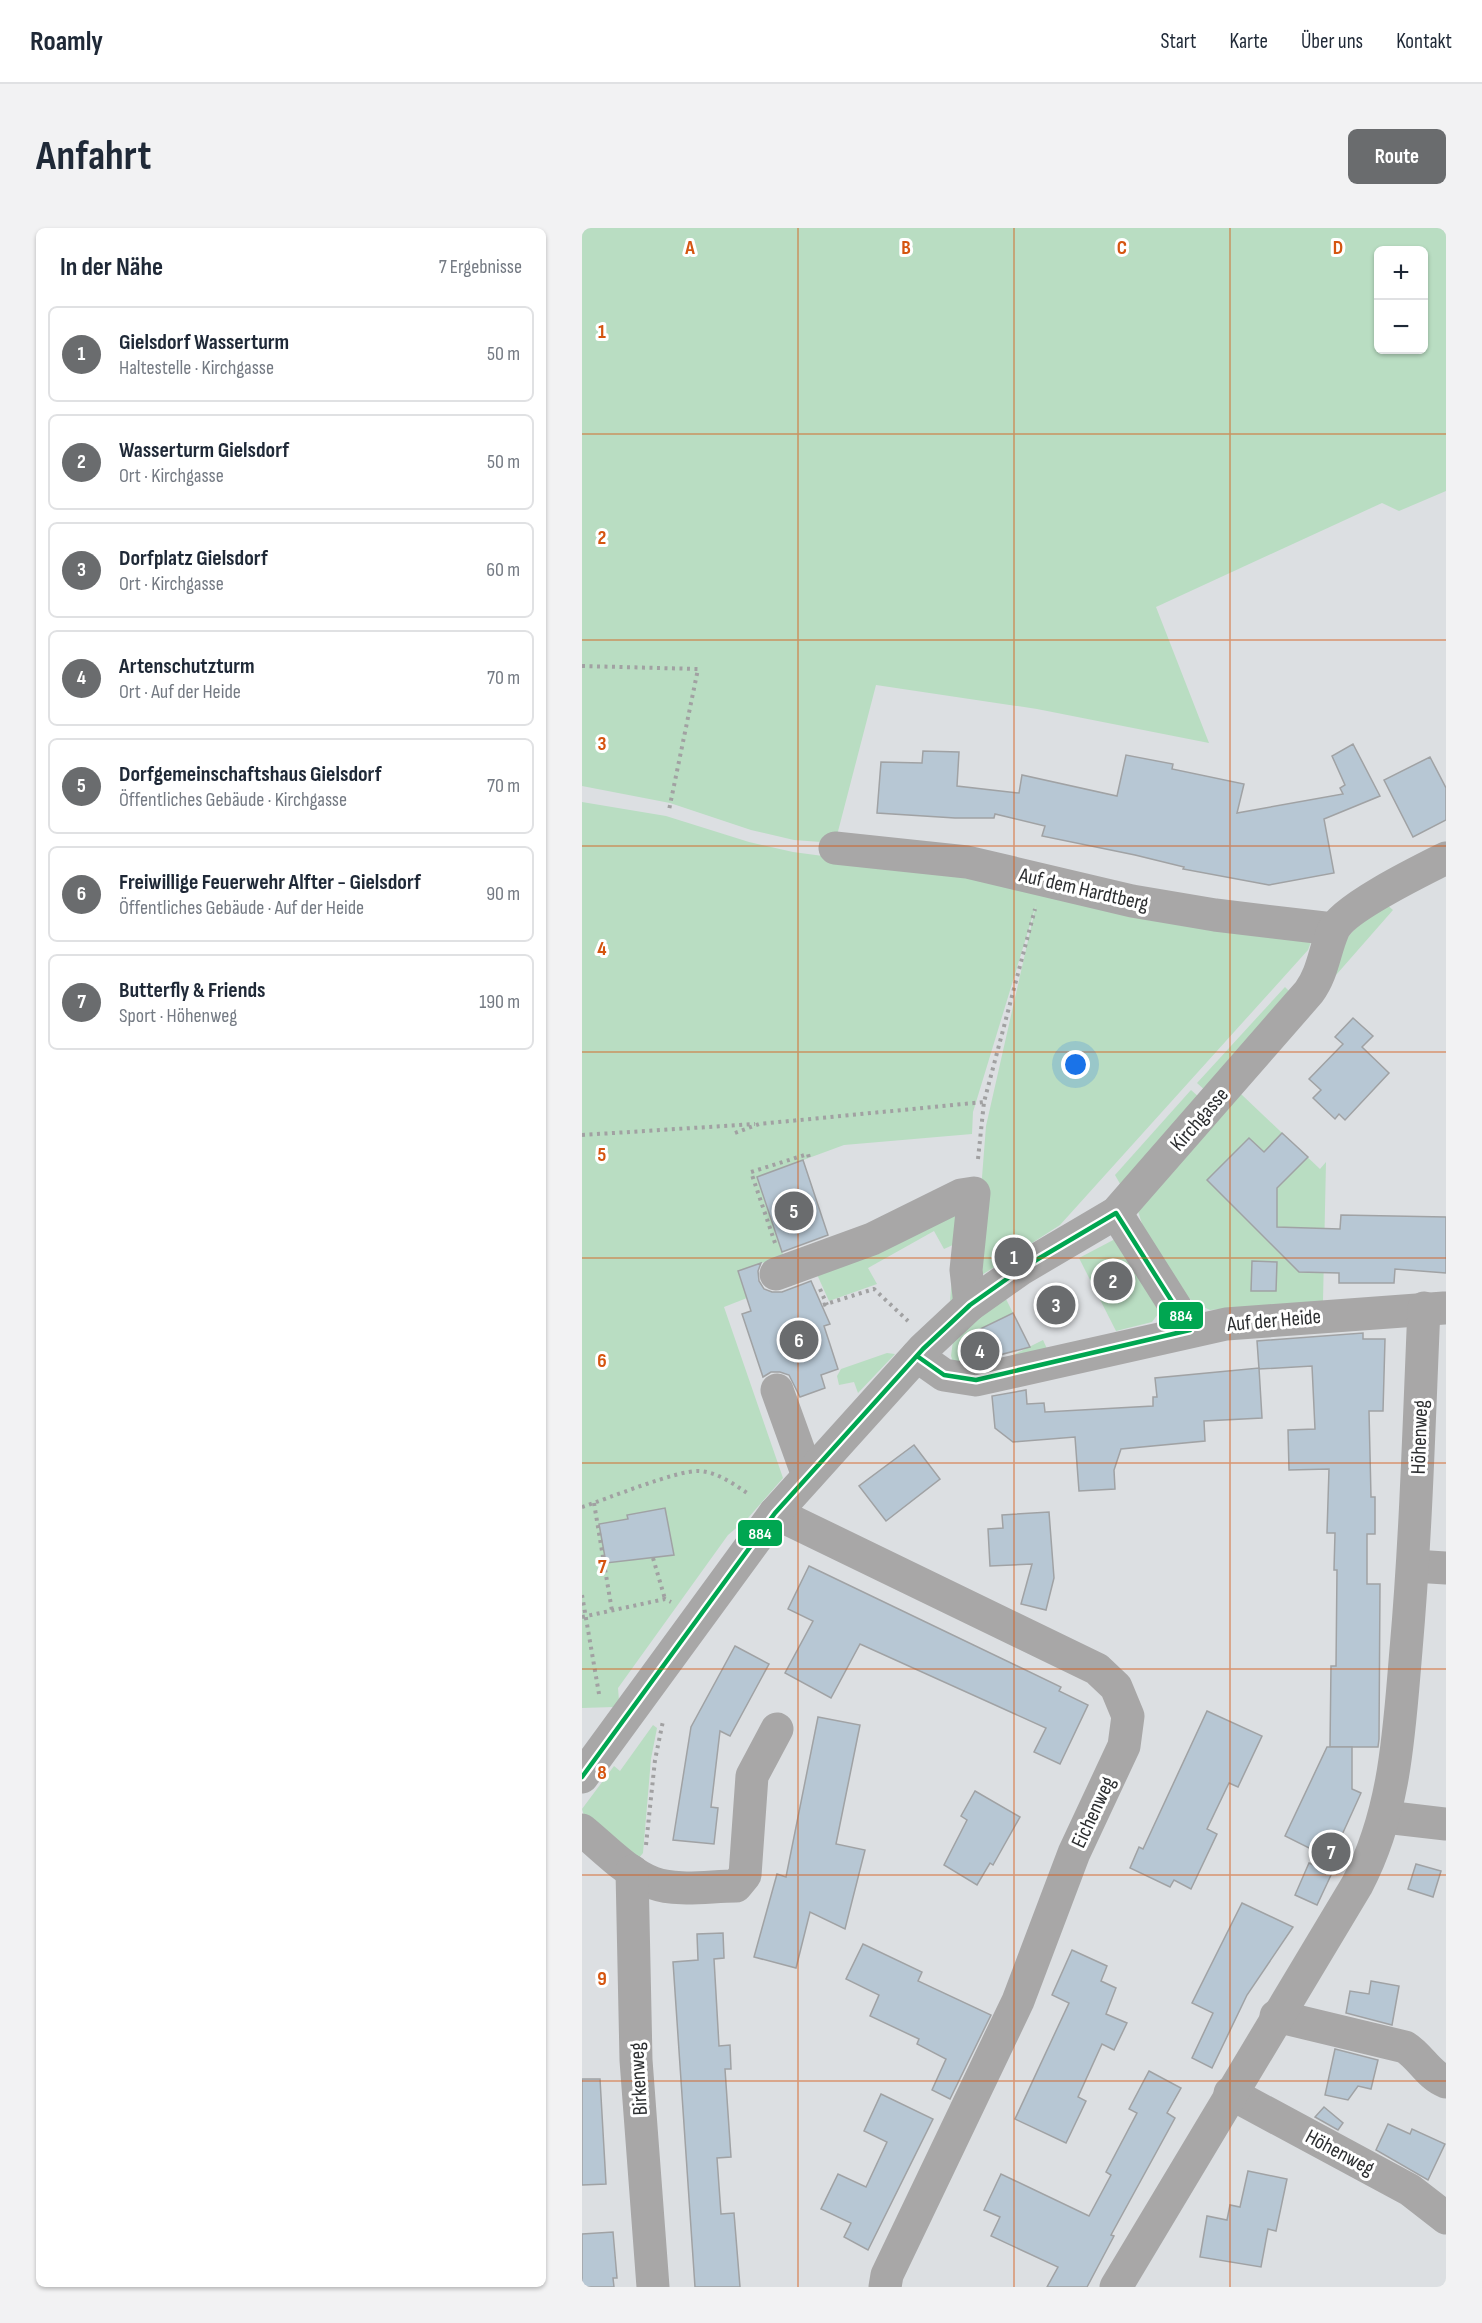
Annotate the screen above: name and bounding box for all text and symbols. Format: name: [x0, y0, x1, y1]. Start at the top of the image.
text: Roamly: [30, 25, 103, 58]
text: Start: [1160, 29, 1197, 54]
text: Karte: [1230, 29, 1268, 54]
text: Über uns: [1301, 29, 1363, 54]
text: Kontakt: [1396, 29, 1452, 54]
button: Route: [1348, 129, 1446, 184]
text: Anfahrt: [36, 131, 151, 182]
text: A: [684, 236, 695, 260]
text: B: [901, 236, 911, 260]
text: C: [1117, 236, 1127, 260]
text: D: [1333, 236, 1343, 260]
map controls: [1374, 246, 1428, 354]
button: +: [1374, 246, 1428, 300]
text: In der Nähe: [60, 252, 163, 283]
text: 7 Ergebnisse: [439, 255, 522, 279]
button: −: [1374, 300, 1428, 354]
text: 1: [598, 320, 606, 344]
text: Gielsdorf Wasserturm: [119, 329, 289, 356]
text: 1: [78, 342, 85, 366]
text: 50 m: [487, 342, 520, 366]
text: Haltestelle · Kirchgasse: [119, 356, 274, 380]
text: Wasserturm Gielsdorf: [119, 437, 289, 464]
text: 2: [77, 450, 86, 474]
text: 50 m: [487, 450, 520, 474]
text: Ort · Kirchgasse: [119, 464, 224, 488]
text: 2: [598, 526, 606, 550]
text: Dorfplatz Gielsdorf: [119, 545, 268, 572]
text: 3: [77, 558, 86, 582]
text: 60 m: [486, 558, 520, 582]
text: Ort · Kirchgasse: [119, 572, 224, 596]
text: Artenschutzturm: [119, 653, 255, 680]
text: 4: [77, 666, 86, 690]
text: 70 m: [487, 666, 520, 690]
text: Ort · Auf der Heide: [119, 680, 241, 704]
text: 3: [598, 732, 607, 756]
text: Dorfgemeinschaftshaus Gielsdorf: [119, 761, 382, 788]
text: 5: [77, 774, 86, 798]
text: 70 m: [487, 774, 520, 798]
text: Öffentliches Gebäude · Kirchgasse: [119, 788, 347, 812]
street label: Auf dem Hardtberg: [1016, 862, 1151, 916]
text: Freiwillige Feuerwehr Alfter - Gielsdorf: [119, 869, 421, 896]
text: 6: [77, 882, 86, 906]
text: 90 m: [486, 882, 520, 906]
text: Öffentliches Gebäude · Auf der Heide: [119, 896, 364, 920]
text: 4: [597, 937, 607, 961]
text: Butterfly & Friends: [119, 977, 265, 1004]
text: 7: [77, 990, 86, 1014]
text: 190 m: [479, 990, 520, 1014]
text: Sport · Höhenweg: [119, 1004, 237, 1028]
your location: [1061, 1050, 1090, 1079]
street label: Kirchgasse: [1165, 1082, 1234, 1156]
text: 5: [598, 1143, 607, 1167]
pin: 5: [774, 1188, 814, 1234]
pin: 1: [994, 1234, 1034, 1280]
pin: 2: [1094, 1258, 1132, 1304]
pin: 3: [1036, 1282, 1076, 1328]
line badge: 884: [1158, 1301, 1204, 1330]
street label: Auf der Heide: [1225, 1304, 1322, 1337]
text: 884: [1170, 1307, 1193, 1326]
pin: 6: [780, 1318, 818, 1362]
pin: 4: [960, 1328, 1000, 1374]
text: 6: [597, 1349, 607, 1373]
street label: Höhenweg: [1406, 1399, 1433, 1475]
line badge: 884: [737, 1519, 783, 1547]
text: 884: [749, 1525, 772, 1544]
text: 7: [598, 1555, 607, 1579]
text: 8: [597, 1761, 607, 1785]
street label: Eichenweg: [1066, 1773, 1121, 1852]
pin: 7: [1312, 1830, 1350, 1874]
text: 9: [597, 1967, 607, 1991]
street label: Birkenweg: [624, 2042, 653, 2116]
street label: Höhenweg: [1301, 2124, 1378, 2181]

